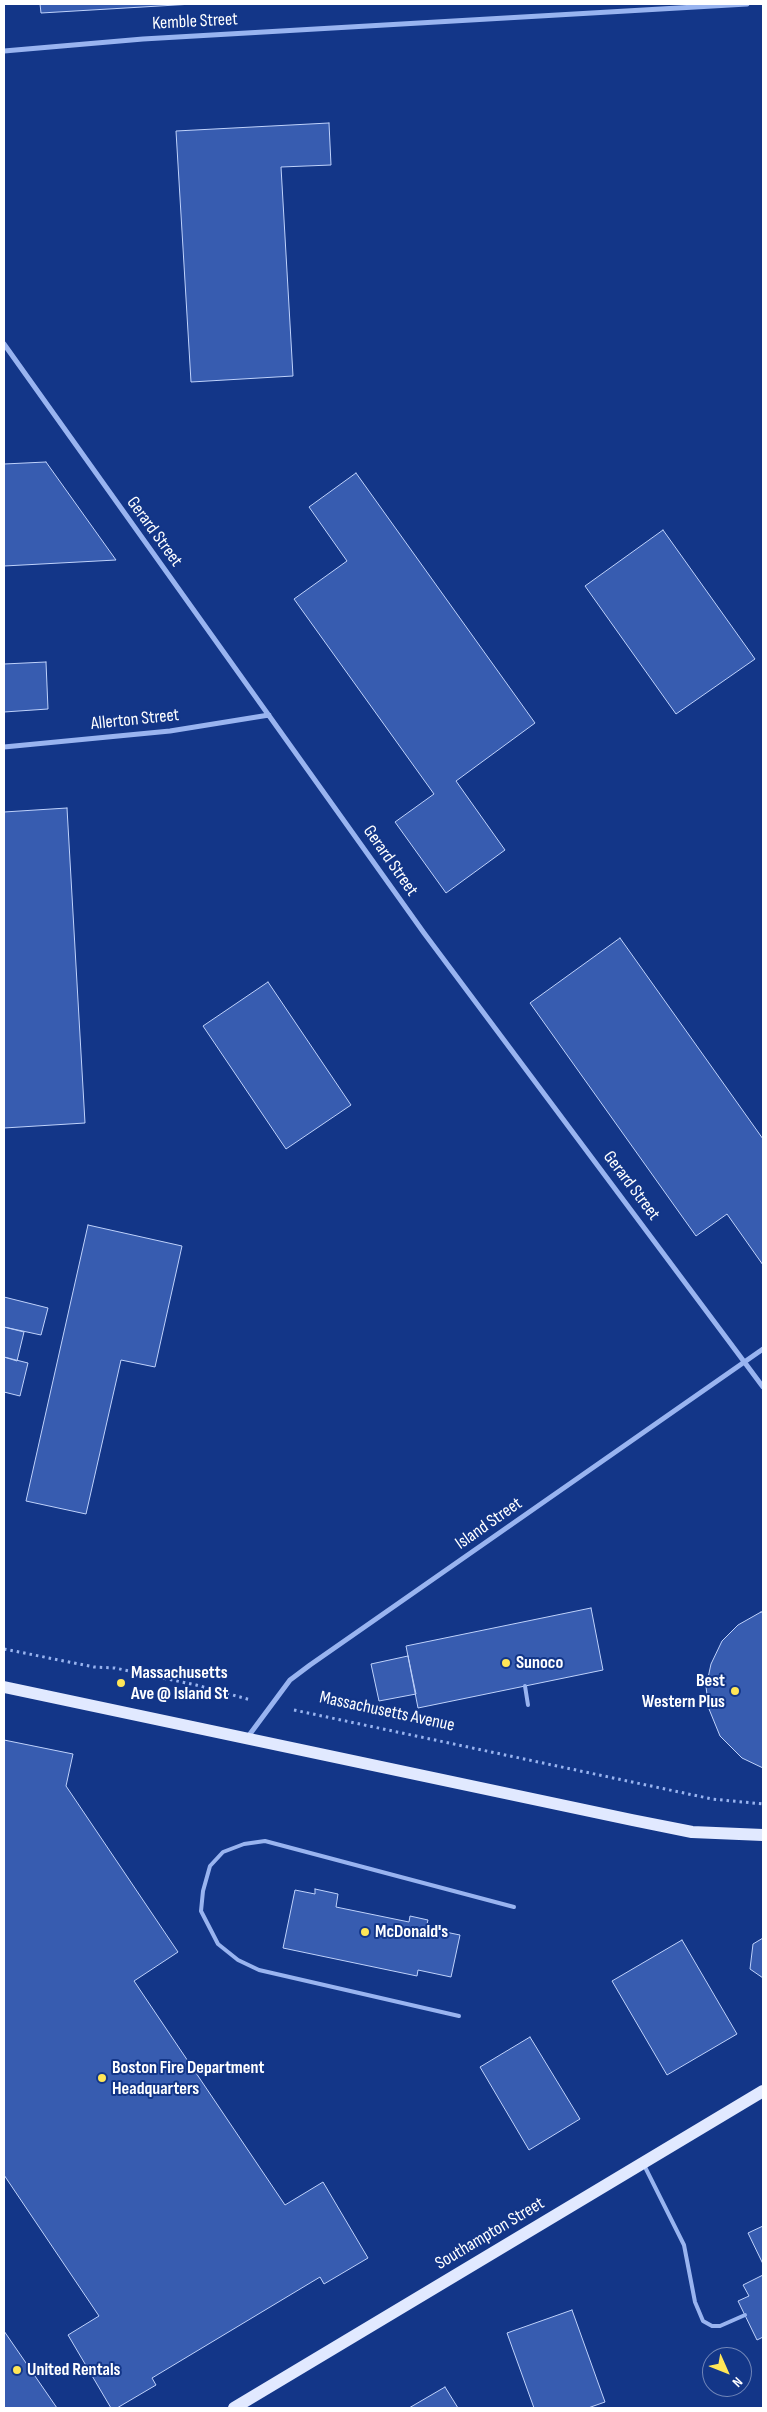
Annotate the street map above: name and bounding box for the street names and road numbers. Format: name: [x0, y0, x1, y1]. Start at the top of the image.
street label: Kemble Street: [152, 9, 238, 35]
street label: Gerard Street: [121, 493, 187, 571]
street label: Allerton Street: [90, 705, 180, 735]
street label: Gerard Street: [358, 822, 422, 900]
street label: Gerard Street: [598, 1147, 664, 1225]
street label: Island Street: [452, 1493, 526, 1555]
street label: Massachusetts Avenue: [318, 1687, 456, 1737]
street label: Southampton Street: [432, 2193, 548, 2275]

